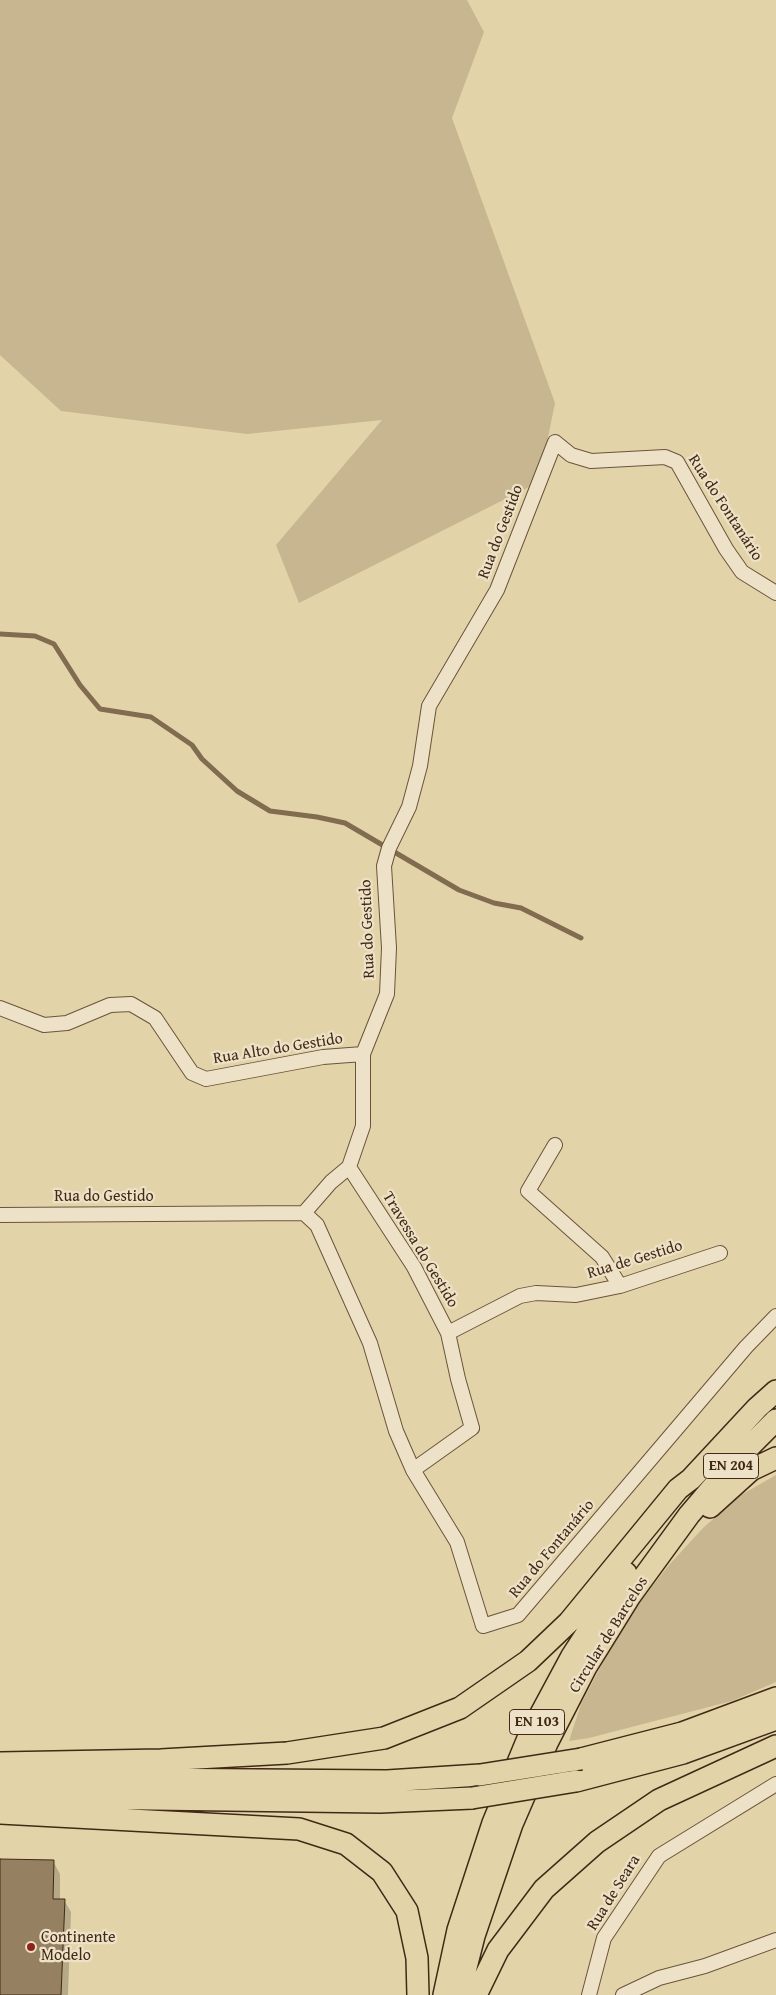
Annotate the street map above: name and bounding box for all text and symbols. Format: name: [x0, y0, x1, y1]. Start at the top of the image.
street label: Rua do Fontanário: [684, 451, 766, 565]
street label: Rua do Gestido: [474, 482, 528, 582]
street label: Rua do Gestido: [357, 879, 379, 979]
street label: Rua Alto do Gestido: [212, 1029, 344, 1069]
street label: Rua do Gestido: [54, 1187, 154, 1207]
street label: Travessa do Gestido: [378, 1188, 462, 1312]
street label: Rua de Gestido: [585, 1236, 685, 1284]
road number: EN 204: [704, 1454, 758, 1478]
street label: Rua do Fontanário: [505, 1496, 599, 1602]
street label: Circular de Barcelos: [565, 1573, 653, 1697]
road number: EN 103: [510, 1710, 564, 1734]
street label: Rua de Seara: [583, 1852, 645, 1934]
place label: Continente Modelo: [41, 1928, 116, 1966]
marker: Continente Modelo: [25, 1941, 37, 1953]

